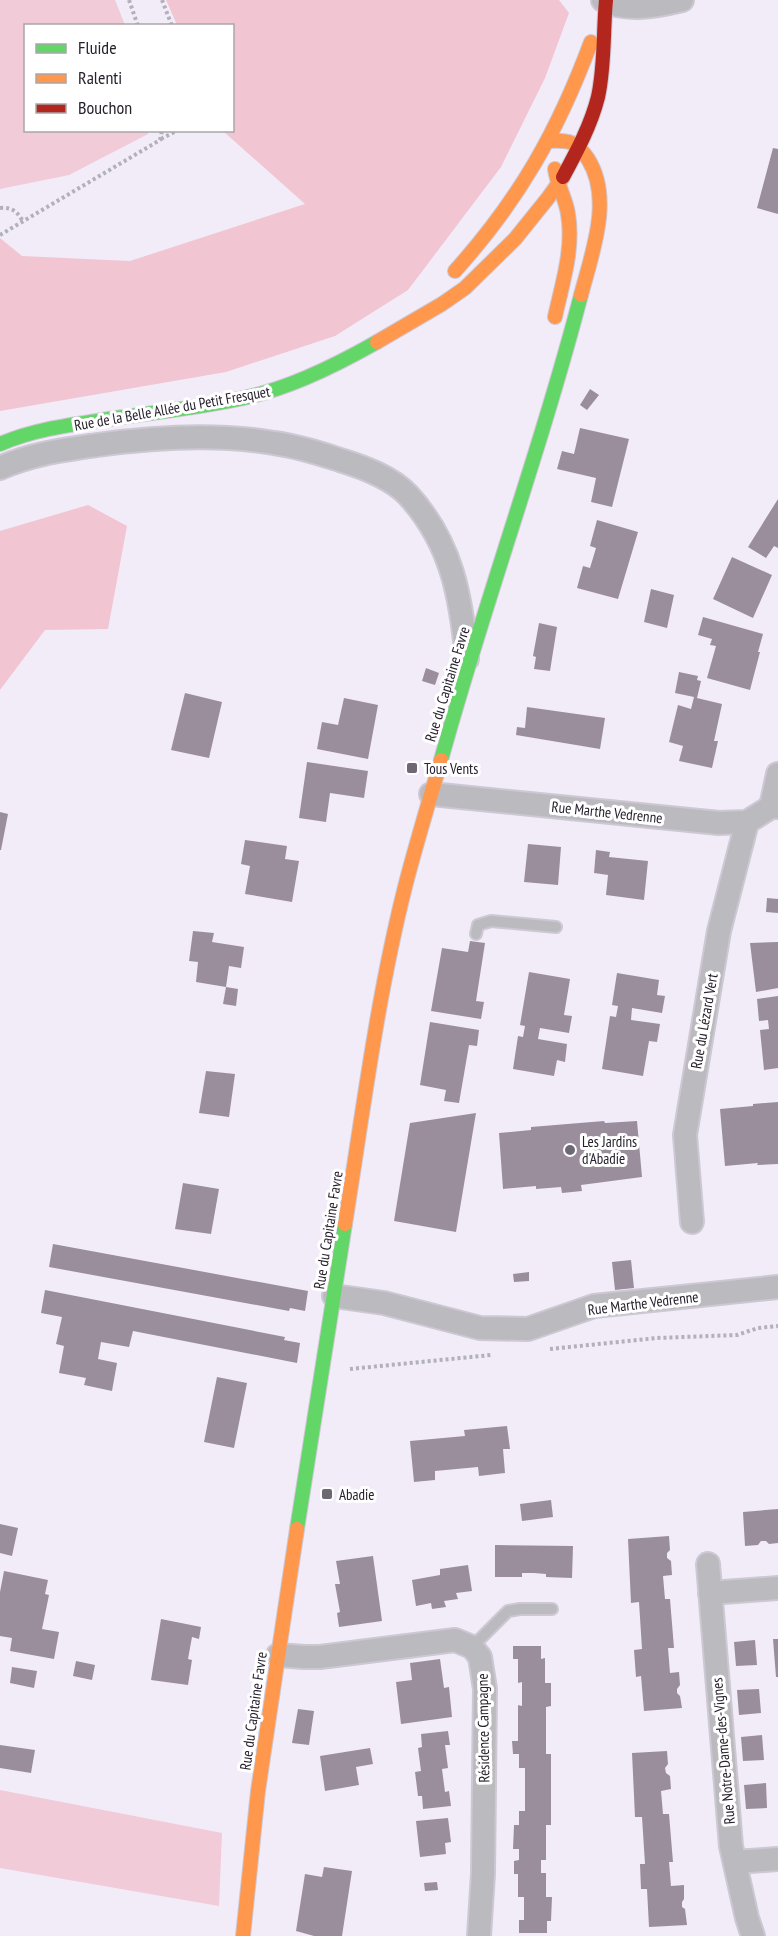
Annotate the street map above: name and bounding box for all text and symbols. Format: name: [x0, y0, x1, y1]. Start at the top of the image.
legend: [24, 24, 234, 132]
text: Fluide: [78, 36, 117, 59]
text: Ralenti: [78, 66, 122, 89]
text: Bouchon: [78, 96, 132, 119]
street label: Rue de la Belle Allée du Petit Fresquet: [73, 381, 271, 435]
street label: Rue du Capitaine Favre: [420, 624, 474, 744]
place label: Tous Vents: [424, 759, 478, 778]
marker: Tous Vents: [405, 761, 419, 775]
street label: Rue Marthe Vedrenne: [551, 797, 663, 827]
street label: Rue du Lézard Vert: [686, 972, 722, 1070]
place label: Les Jardins d'Abadie: [582, 1132, 637, 1168]
marker: Les Jardins d'Abadie: [563, 1143, 577, 1157]
street label: Rue du Capitaine Favre: [309, 1170, 347, 1290]
street label: Rue Marthe Vedrenne: [587, 1287, 699, 1319]
place label: Abadie: [339, 1485, 375, 1504]
marker: Abadie: [320, 1487, 334, 1501]
street label: Rue du Capitaine Favre: [235, 1651, 271, 1771]
street label: Résidence Campagne: [473, 1673, 493, 1783]
street label: Rue Notre-Dame-des-Vignes: [707, 1677, 739, 1825]

